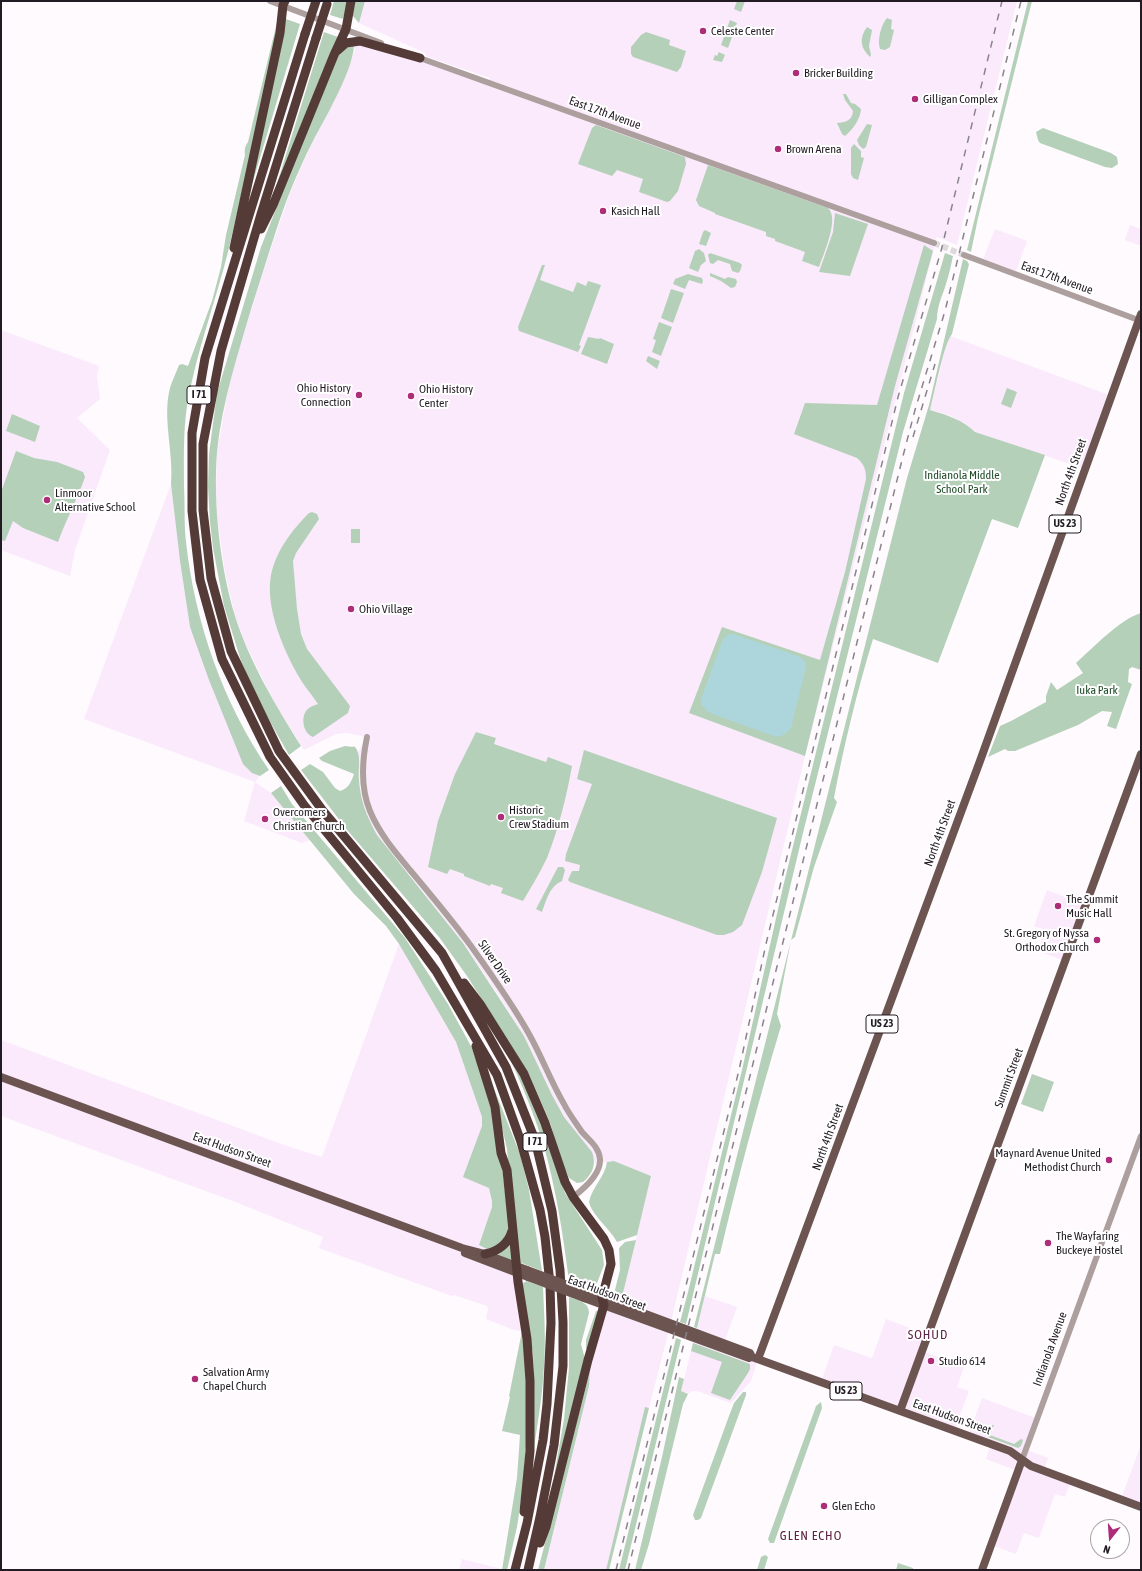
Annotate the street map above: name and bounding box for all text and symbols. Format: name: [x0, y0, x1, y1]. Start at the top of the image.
place label: Celeste Center: [711, 24, 774, 38]
marker: Celeste Center: [698, 26, 708, 36]
place label: Bricker Building: [804, 66, 873, 80]
marker: Bricker Building: [791, 68, 801, 78]
place label: Gilligan Complex: [923, 92, 998, 106]
street label: East 17th Avenue: [567, 93, 643, 133]
marker: Gilligan Complex: [910, 94, 920, 104]
place label: Brown Arena: [786, 142, 842, 156]
marker: Brown Arena: [773, 144, 783, 154]
place label: Kasich Hall: [611, 204, 660, 218]
marker: Kasich Hall: [598, 206, 608, 216]
street label: East 17th Avenue: [1019, 258, 1095, 298]
place label: Ohio History Connection: [297, 381, 351, 409]
place label: Ohio History Center: [419, 382, 473, 410]
road number: I 71: [187, 386, 211, 404]
marker: Ohio History Connection: [354, 390, 364, 400]
marker: Ohio History Center: [406, 391, 416, 401]
street label: North 4th Street: [1052, 437, 1090, 507]
park label: Indianola Middle School Park: [924, 468, 1000, 496]
place label: Linmoor Alternative School: [55, 486, 136, 514]
marker: Linmoor Alternative School: [42, 495, 52, 505]
road number: US 23: [1049, 515, 1081, 533]
place label: Ohio Village: [359, 602, 413, 616]
marker: Ohio Village: [346, 604, 356, 614]
park label: Iuka Park: [1076, 683, 1118, 697]
street label: North 4th Street: [921, 798, 959, 868]
place label: Historic Crew Stadium: [509, 803, 569, 831]
place label: Overcomers Christian Church: [273, 805, 345, 833]
marker: Historic Crew Stadium: [496, 812, 506, 822]
marker: Overcomers Christian Church: [260, 814, 270, 824]
place label: The Summit Music Hall: [1066, 892, 1118, 920]
marker: The Summit Music Hall: [1053, 901, 1063, 911]
place label: St. Gregory of Nyssa Orthodox Church: [1004, 926, 1089, 954]
marker: St. Gregory of Nyssa Orthodox Church: [1092, 935, 1102, 945]
street label: Silver Drive: [475, 938, 515, 986]
road number: US 23: [866, 1015, 898, 1033]
street label: Summit Street: [992, 1046, 1026, 1110]
street label: North 4th Street: [809, 1102, 847, 1172]
street label: East Hudson Street: [191, 1129, 273, 1171]
road number: I 71: [523, 1133, 547, 1151]
place label: Maynard Avenue United Methodist Church: [995, 1146, 1101, 1174]
marker: Maynard Avenue United Methodist Church: [1104, 1155, 1114, 1165]
place label: The Wayfaring Buckeye Hostel: [1056, 1229, 1123, 1257]
marker: The Wayfaring Buckeye Hostel: [1043, 1238, 1053, 1248]
street label: East Hudson Street: [566, 1272, 648, 1314]
street label: Indianola Avenue: [1030, 1310, 1070, 1388]
district label: SOHUD: [908, 1327, 948, 1343]
place label: Studio 614: [939, 1354, 986, 1368]
marker: Studio 614: [926, 1356, 936, 1366]
place label: Salvation Army Chapel Church: [203, 1365, 269, 1393]
marker: Salvation Army Chapel Church: [190, 1374, 200, 1384]
road number: US 23: [830, 1382, 862, 1400]
street label: East Hudson Street: [911, 1396, 993, 1438]
place label: Glen Echo: [832, 1499, 875, 1513]
marker: Glen Echo: [819, 1501, 829, 1511]
north arrow: [1090, 1519, 1130, 1559]
district label: GLEN ECHO: [780, 1528, 842, 1544]
text: N: [1102, 1543, 1112, 1556]

